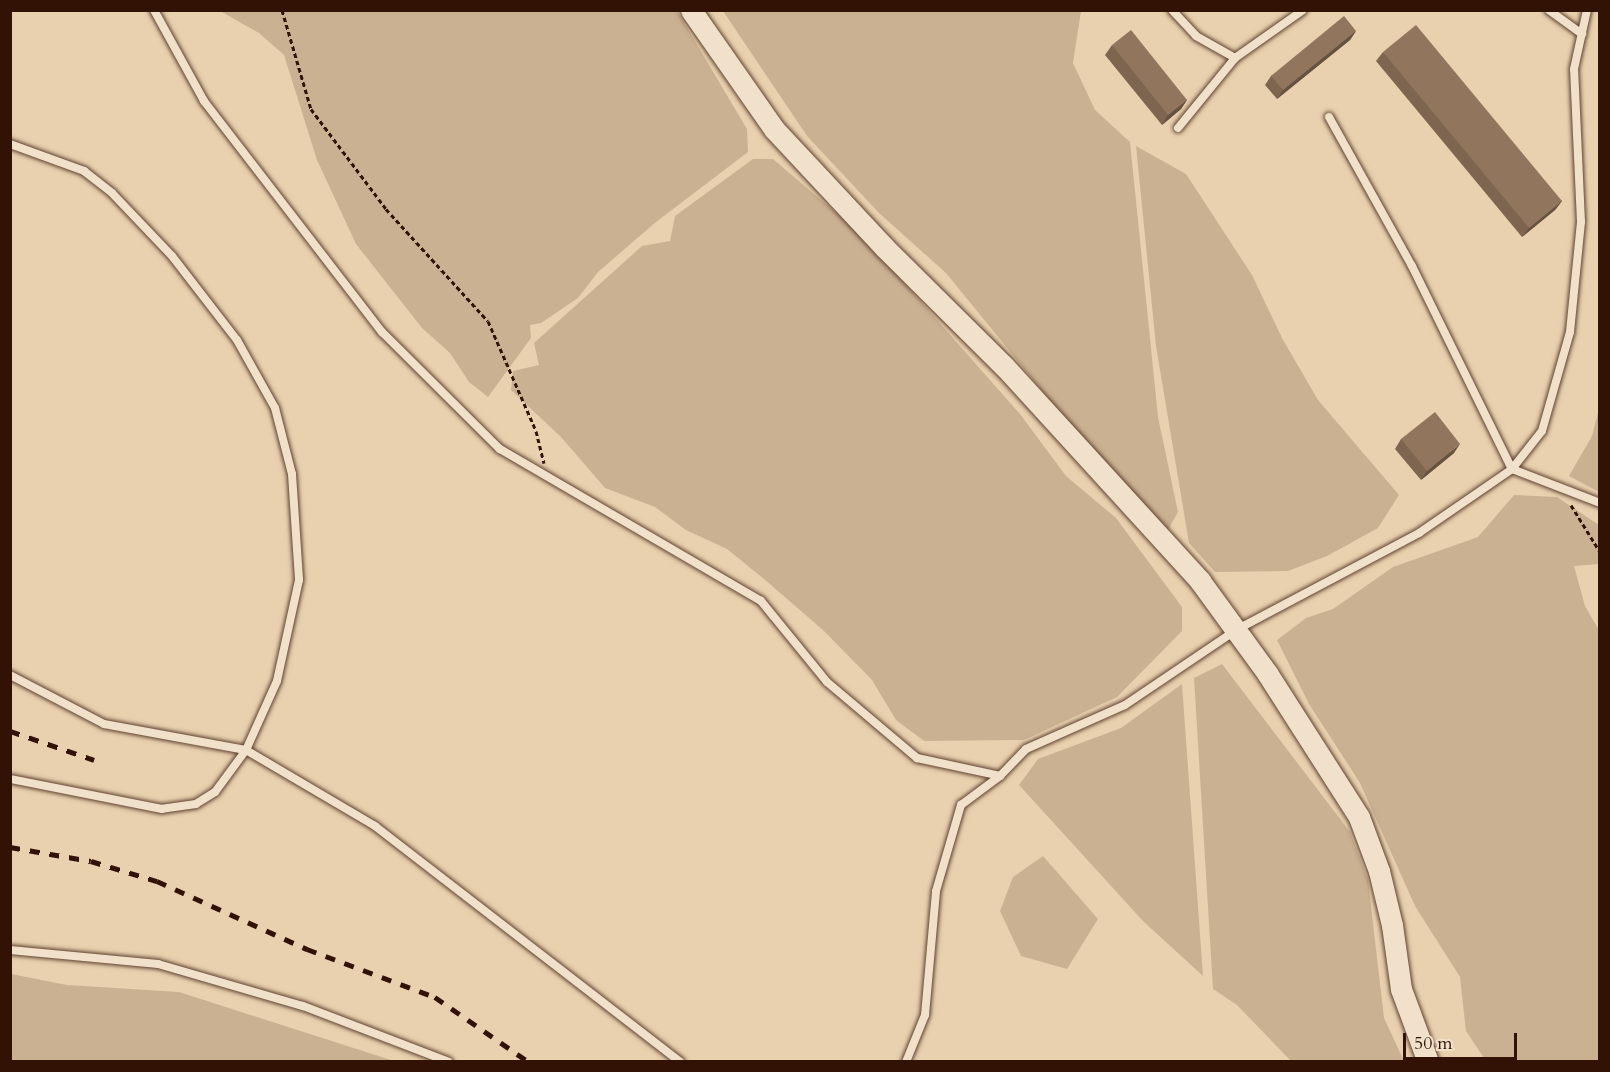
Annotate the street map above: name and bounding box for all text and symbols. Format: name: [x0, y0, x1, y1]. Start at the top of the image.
scale bar: [1406, 1021, 1520, 1059]
text: 50 m: [1414, 1031, 1453, 1056]

